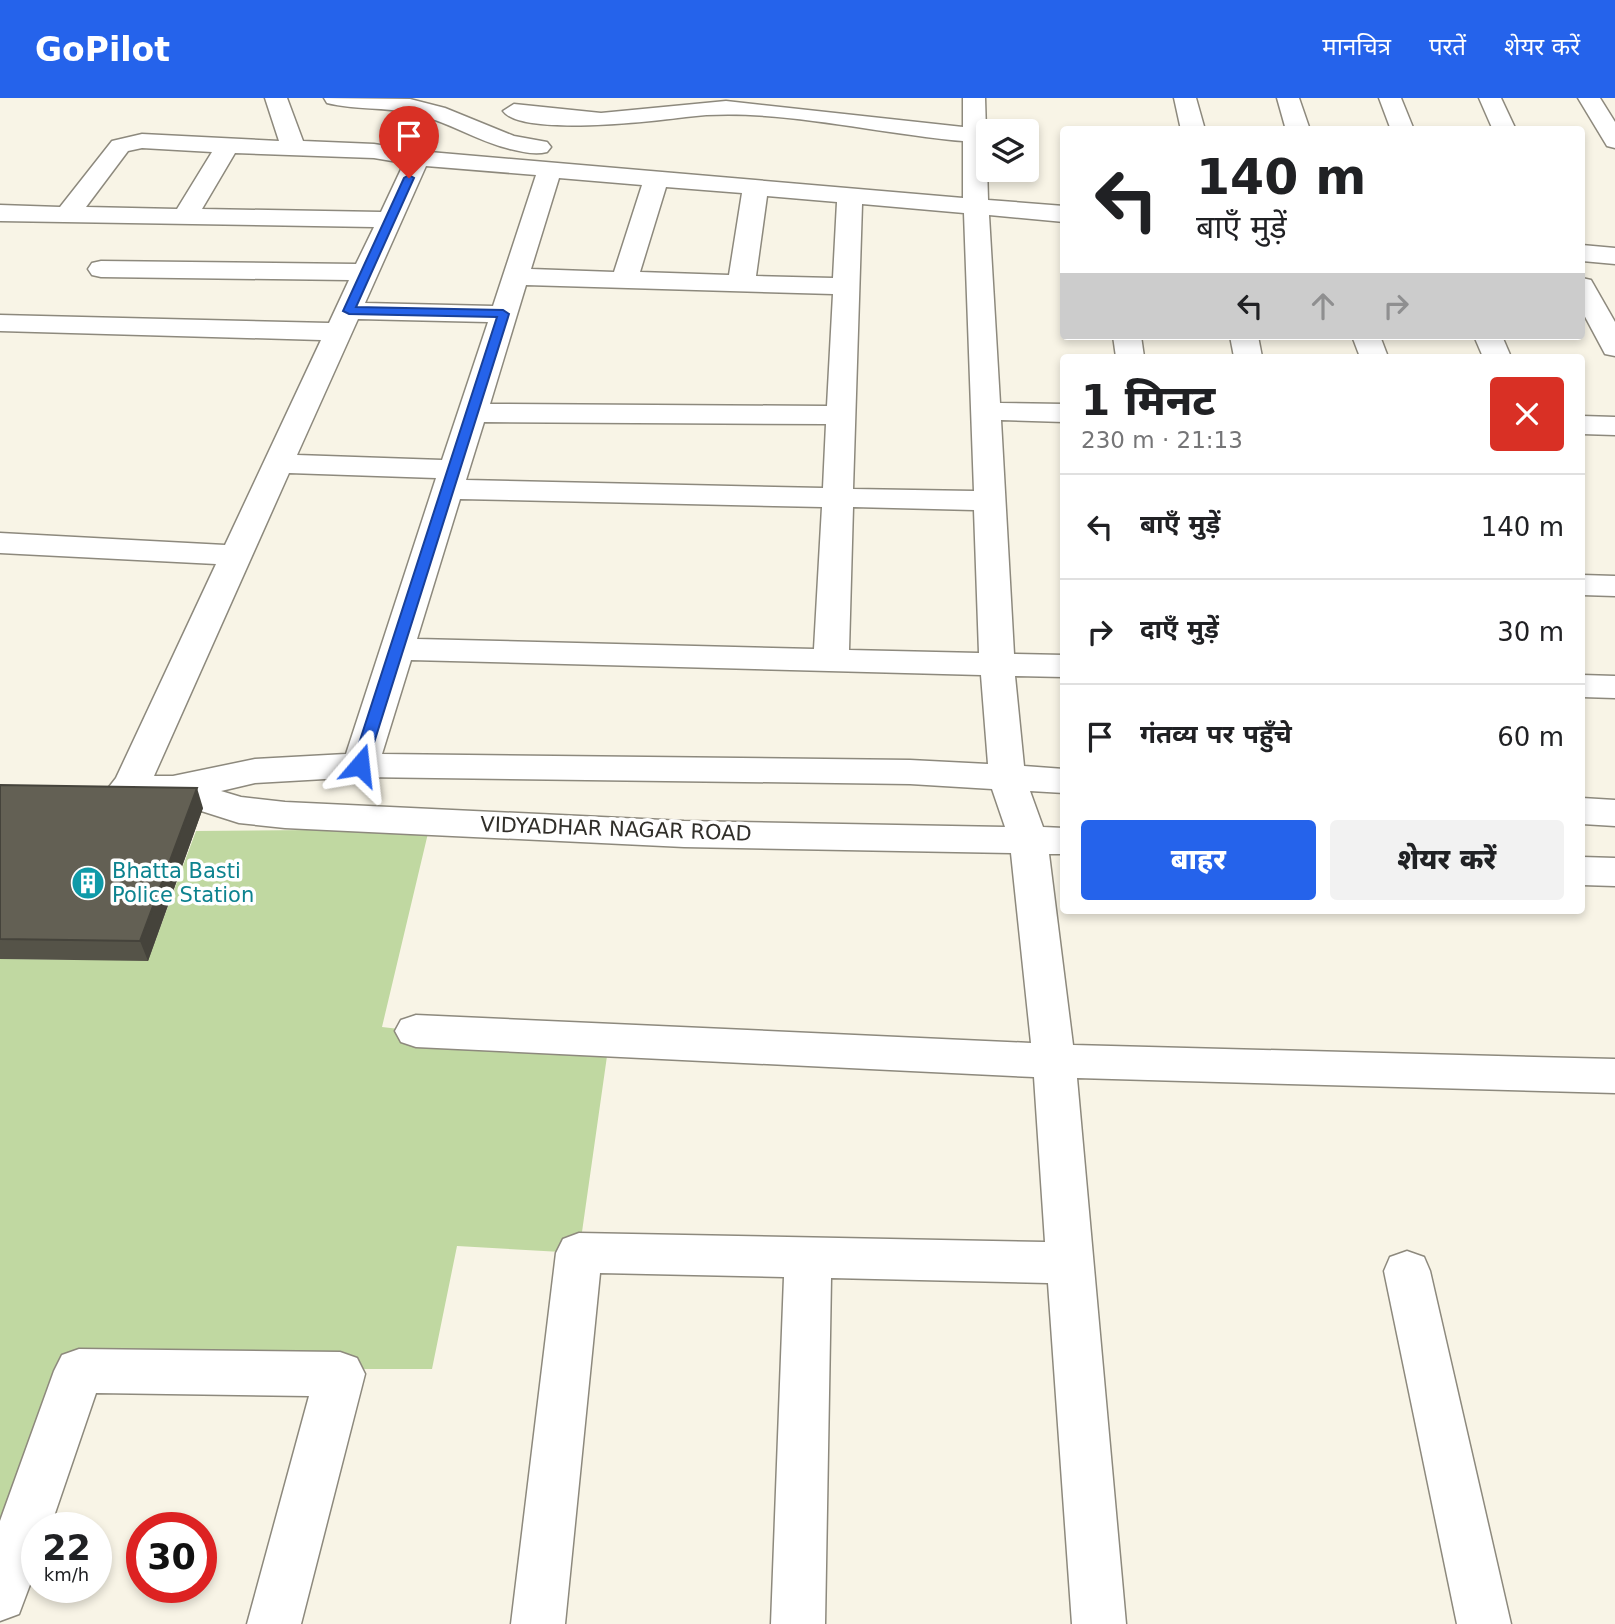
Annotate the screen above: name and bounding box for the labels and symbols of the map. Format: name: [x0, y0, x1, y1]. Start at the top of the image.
pin: [379, 106, 439, 178]
position arrow: [323, 728, 397, 802]
street label: VIDYADHAR NAGAR ROAD: [480, 812, 752, 846]
place label: Bhatta Basti Police Station: [112, 859, 254, 907]
building icon: Bhatta Basti Police Station: [69, 864, 107, 902]
speed limit sign: 30: [126, 1512, 217, 1603]

